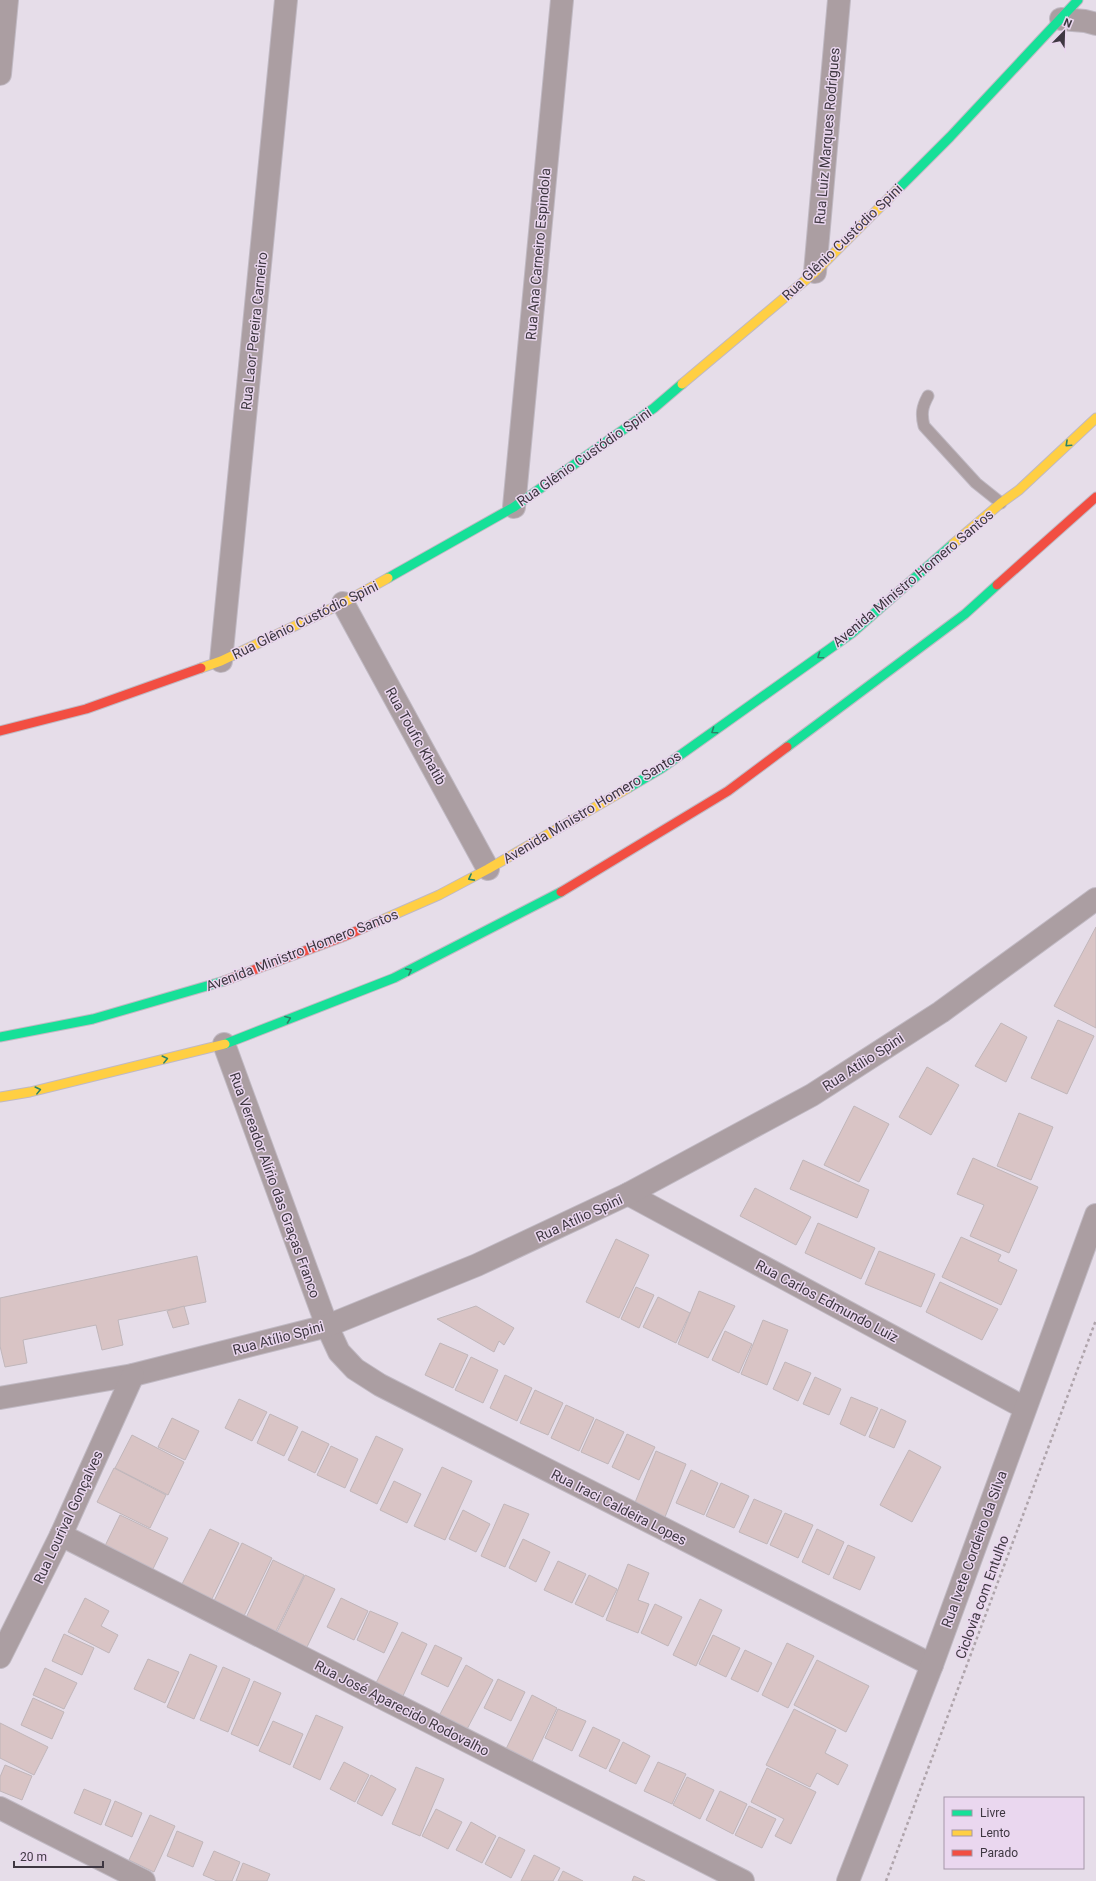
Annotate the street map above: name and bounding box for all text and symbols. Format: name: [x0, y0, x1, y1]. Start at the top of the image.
north arrow: [1044, 12, 1084, 52]
text: N: [1062, 16, 1074, 31]
street label: Rua Luiz Marques Rodrigues: [811, 47, 843, 225]
street label: Rua Ana Carneiro Espindola: [523, 167, 553, 341]
street label: Rua Glênio Custódio Spini: [779, 181, 905, 303]
street label: Rua Laor Pereira Carneiro: [238, 251, 270, 411]
street label: Rua Glênio Custódio Spini: [514, 404, 654, 510]
one-way arrow: [1065, 439, 1072, 446]
street label: Avenida Ministro Homero Santos: [829, 506, 997, 650]
street label: Rua Glênio Custódio Spini: [229, 578, 381, 662]
one-way arrow: [817, 651, 824, 659]
street label: Rua Toufic Khatib: [383, 684, 449, 788]
one-way arrow: [711, 726, 718, 733]
street label: Avenida Ministro Homero Santos: [500, 747, 684, 867]
one-way arrow: [468, 873, 475, 881]
street label: Avenida Ministro Homero Santos: [204, 906, 400, 994]
one-way arrow: [404, 968, 412, 976]
one-way arrow: [285, 1016, 292, 1024]
street label: Rua Atílio Spini: [819, 1030, 907, 1094]
one-way arrow: [161, 1055, 168, 1063]
street label: Rua Vereador Alírio das Graças Franco: [227, 1070, 323, 1300]
one-way arrow: [35, 1087, 42, 1095]
street label: Rua Atílio Spini: [533, 1191, 625, 1245]
street label: Rua Carlos Edmundo Luiz: [753, 1257, 901, 1345]
street label: Rua Atílio Spini: [231, 1318, 325, 1358]
street label: Rua Lourival Gonçalves: [30, 1448, 106, 1586]
street label: Rua Iraci Caldeira Lopes: [549, 1466, 689, 1548]
street label: Rua Ivete Cordeiro da Silva: [938, 1468, 1010, 1630]
street label: Ciclovia com Entulho: [952, 1533, 1012, 1661]
street label: Rua José Aparecido Rodovalho: [312, 1657, 492, 1759]
legend: [944, 1797, 1084, 1869]
text: Livre: [980, 1806, 1006, 1820]
text: Lento: [980, 1826, 1010, 1840]
scale bar: [14, 1843, 103, 1869]
text: Parado: [980, 1846, 1018, 1860]
text: 20 m: [20, 1850, 47, 1864]

